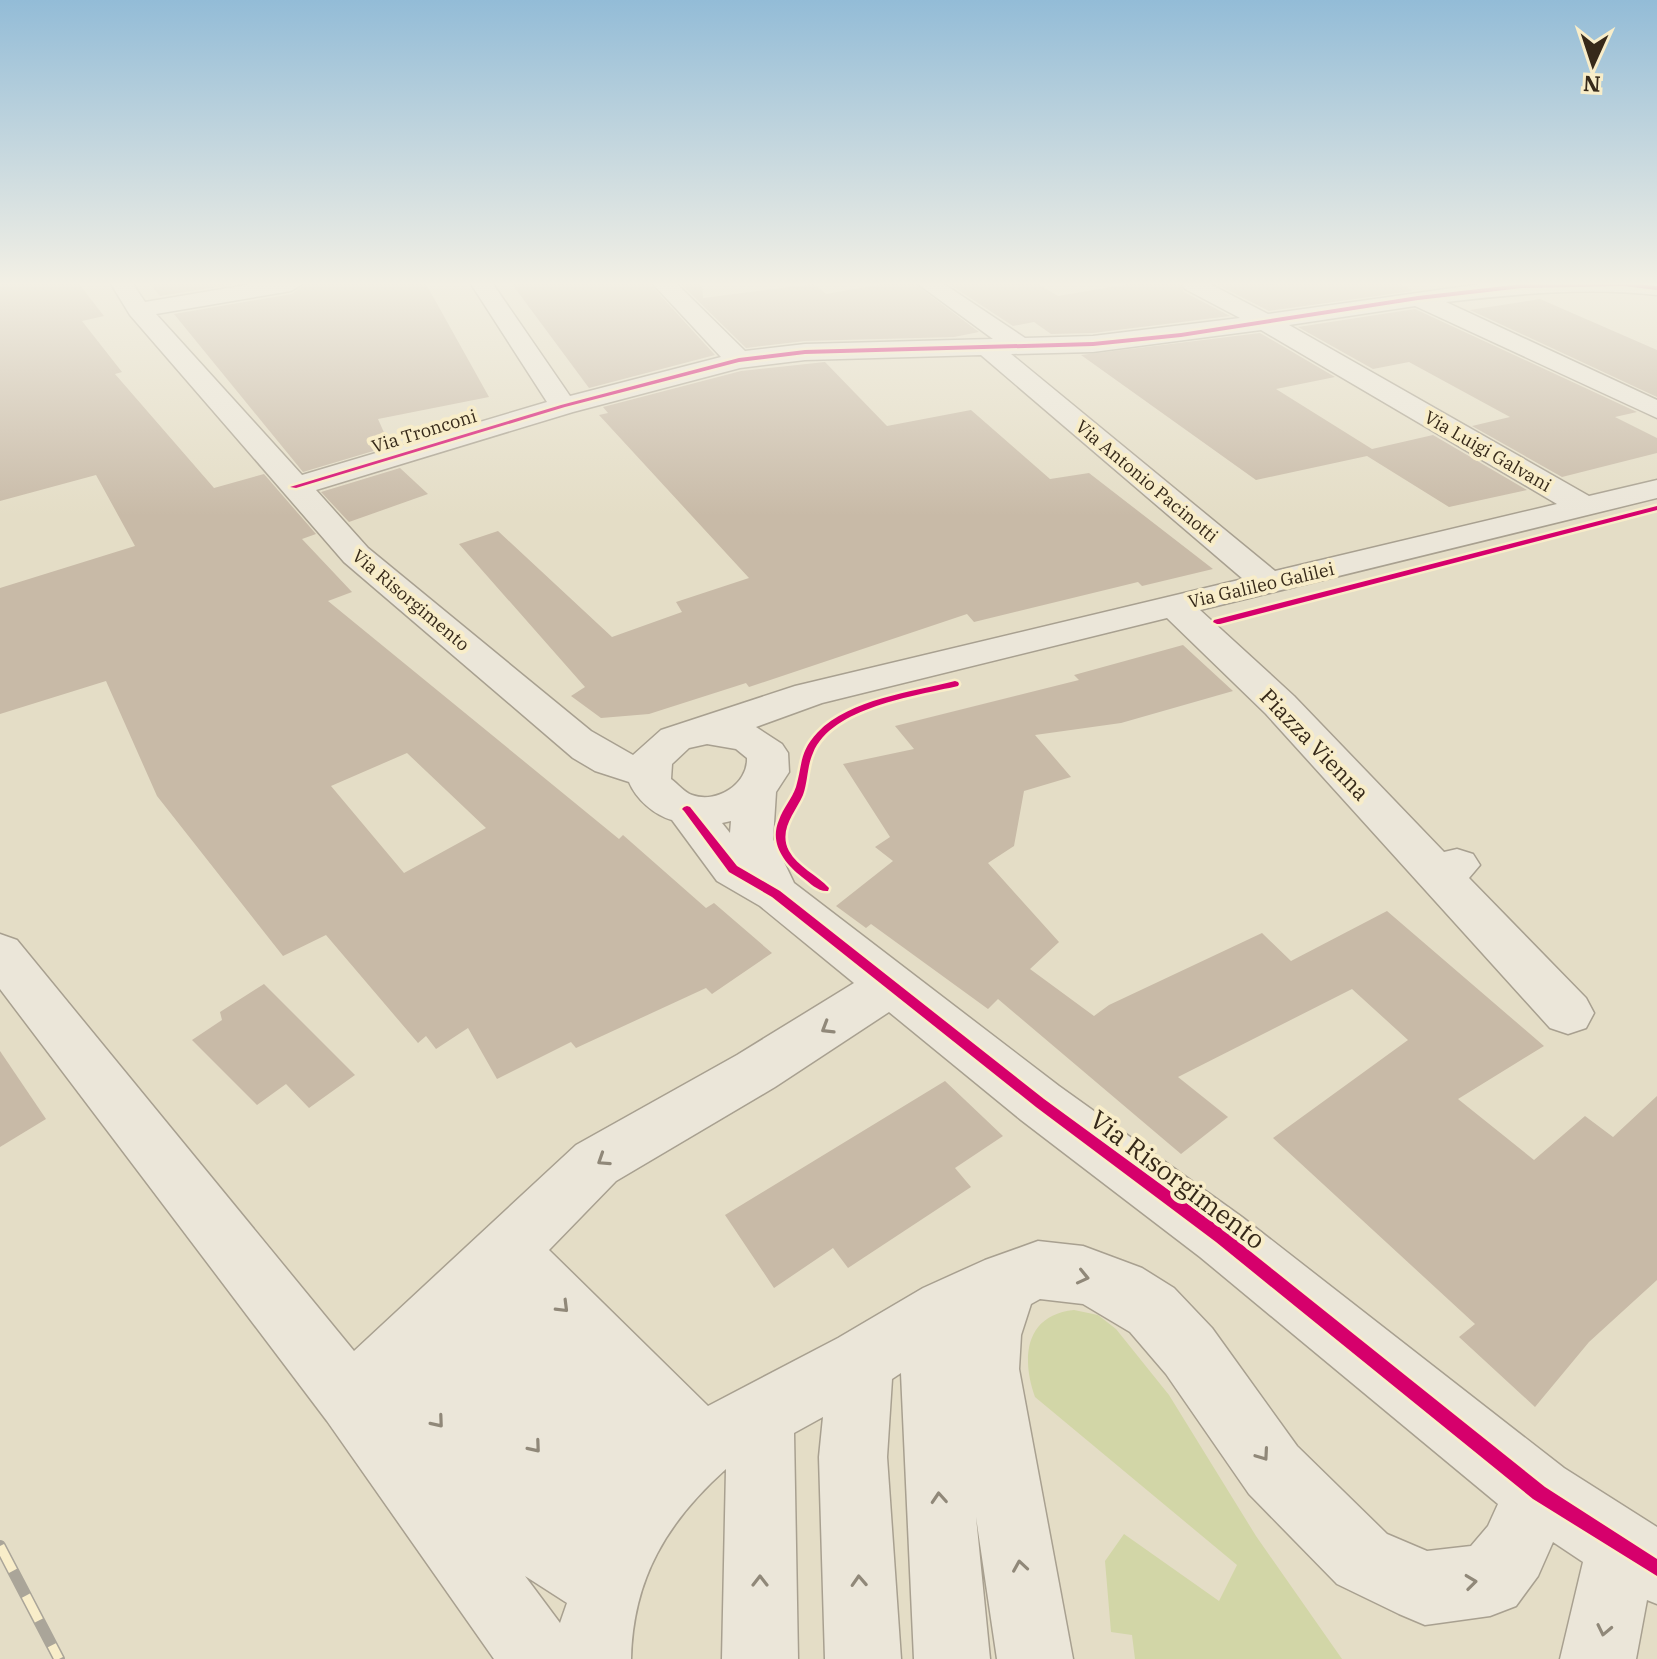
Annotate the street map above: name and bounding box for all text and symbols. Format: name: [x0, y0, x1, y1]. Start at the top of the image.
north arrow: [1553, 24, 1633, 104]
text: N: [1582, 70, 1601, 99]
street label: Via Tronconi: [369, 404, 480, 458]
street label: Via Luigi Galvani: [1420, 405, 1556, 497]
street label: Via Antonio Pacinotti: [1071, 415, 1223, 547]
street label: Via Risorgimento: [348, 544, 474, 656]
street label: Via Galileo Galilei: [1186, 557, 1337, 613]
street label: Piazza Vienna: [1254, 682, 1376, 806]
one-way arrow: [821, 1018, 836, 1034]
street label: Via Risorgimento: [1083, 1102, 1273, 1256]
one-way arrow: [598, 1150, 612, 1165]
one-way arrow: [1076, 1267, 1089, 1284]
one-way arrow: [554, 1298, 568, 1312]
one-way arrow: [428, 1413, 443, 1427]
one-way arrow: [525, 1438, 540, 1452]
one-way arrow: [1253, 1446, 1267, 1460]
one-way arrow: [931, 1491, 948, 1504]
one-way arrow: [1012, 1559, 1029, 1573]
one-way arrow: [751, 1574, 769, 1587]
one-way arrow: [851, 1574, 868, 1587]
one-way arrow: [1464, 1574, 1478, 1591]
one-way arrow: [1597, 1623, 1614, 1637]

